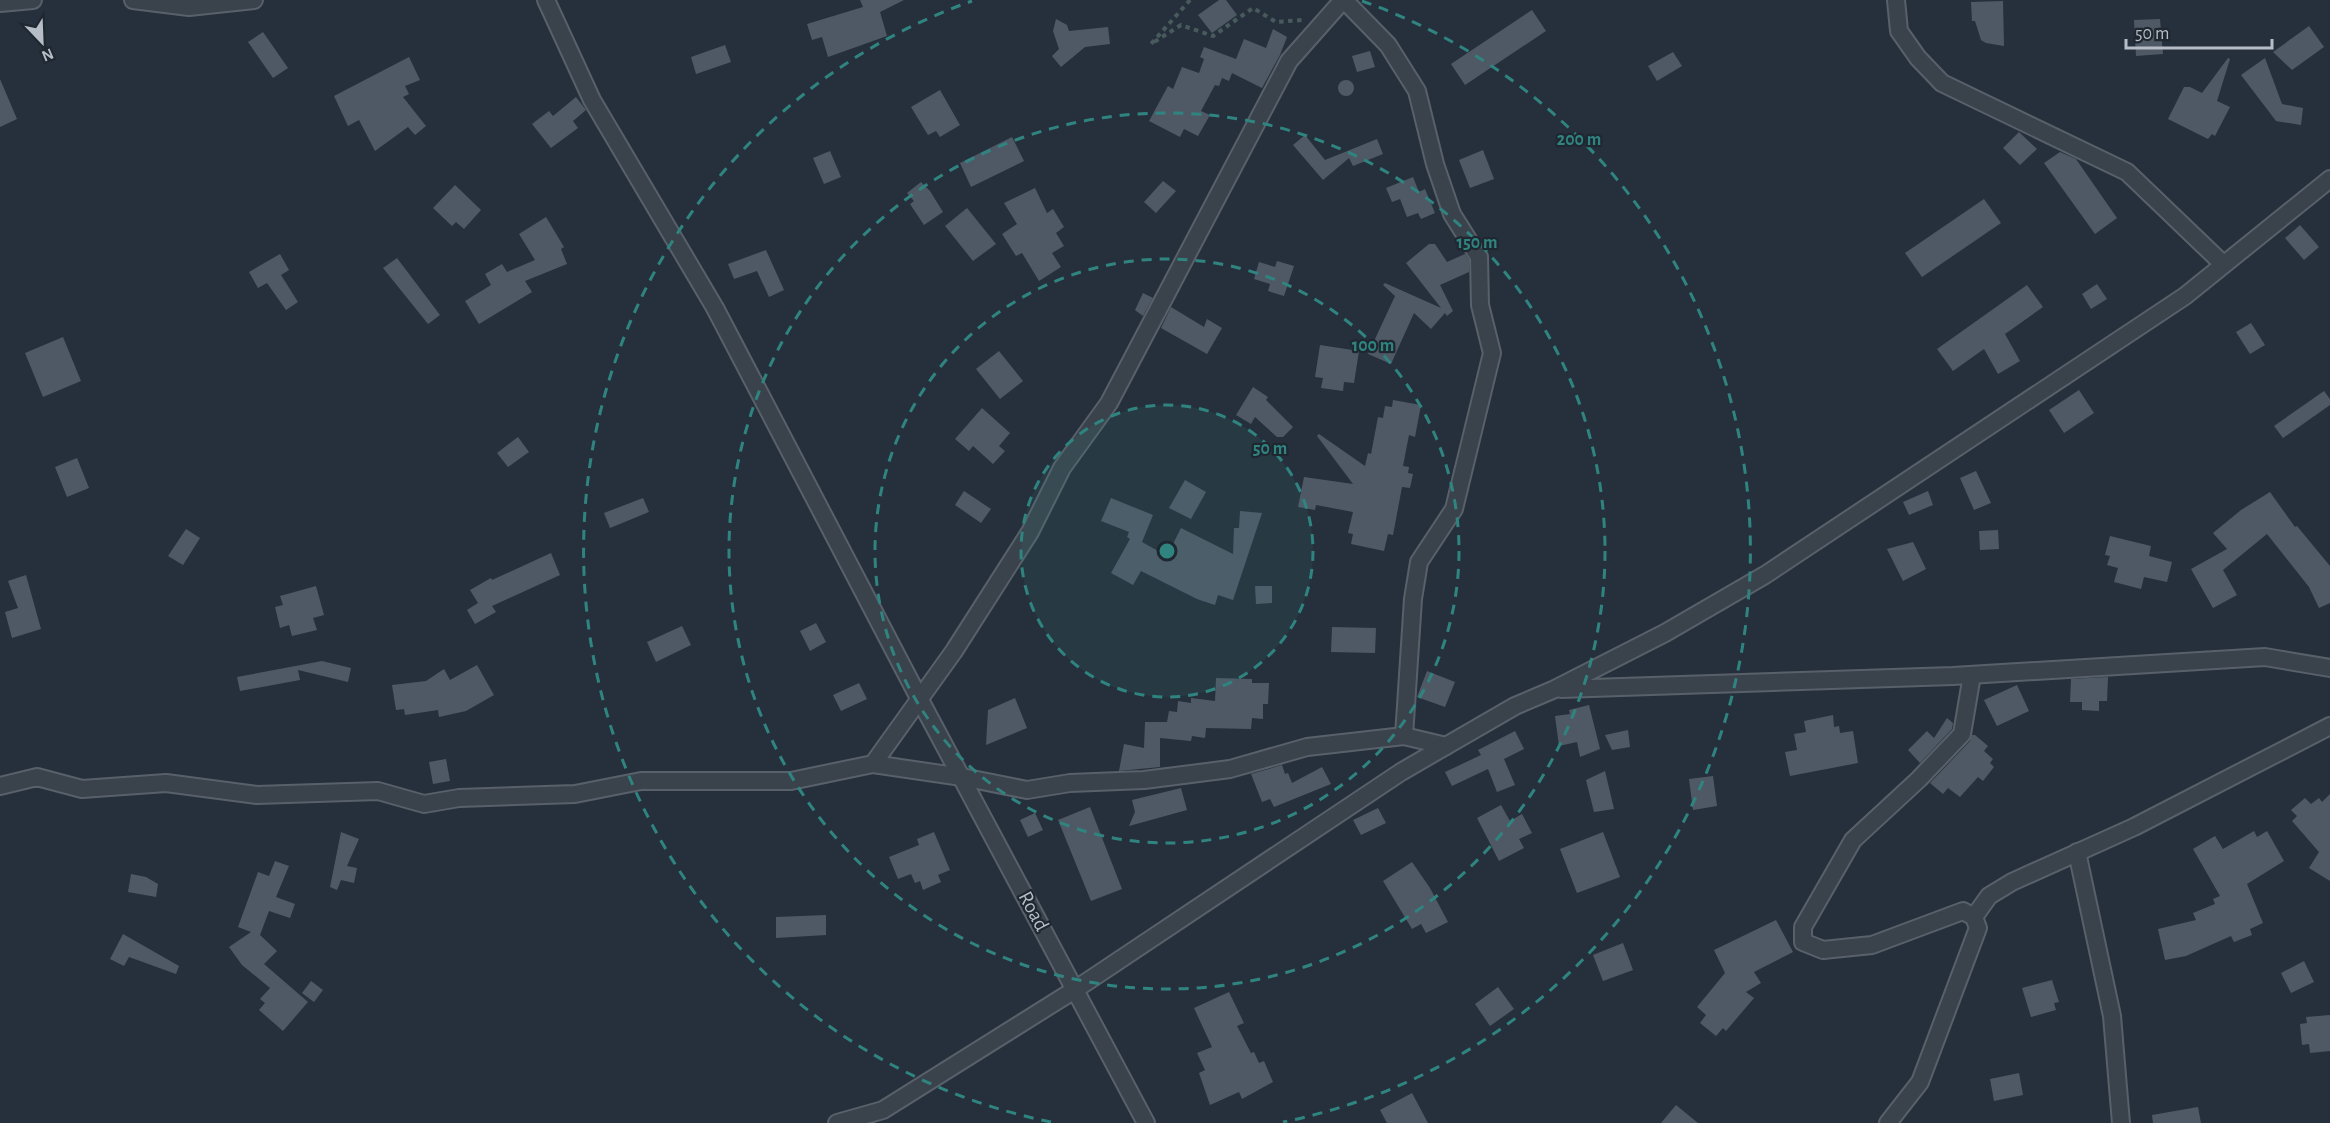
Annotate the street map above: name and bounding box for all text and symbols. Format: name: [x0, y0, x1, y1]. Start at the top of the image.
north arrow: [12, 12, 72, 72]
scale bar: [2126, 12, 2272, 50]
text: 50 m: [2135, 25, 2169, 43]
text: N: [39, 45, 56, 64]
text: 200 m: [1557, 131, 1601, 149]
text: 150 m: [1457, 234, 1497, 252]
text: 100 m: [1352, 337, 1394, 355]
text: 50 m: [1253, 440, 1287, 458]
centre of rings: [1157, 541, 1177, 561]
street label: Road: [1014, 888, 1053, 935]

